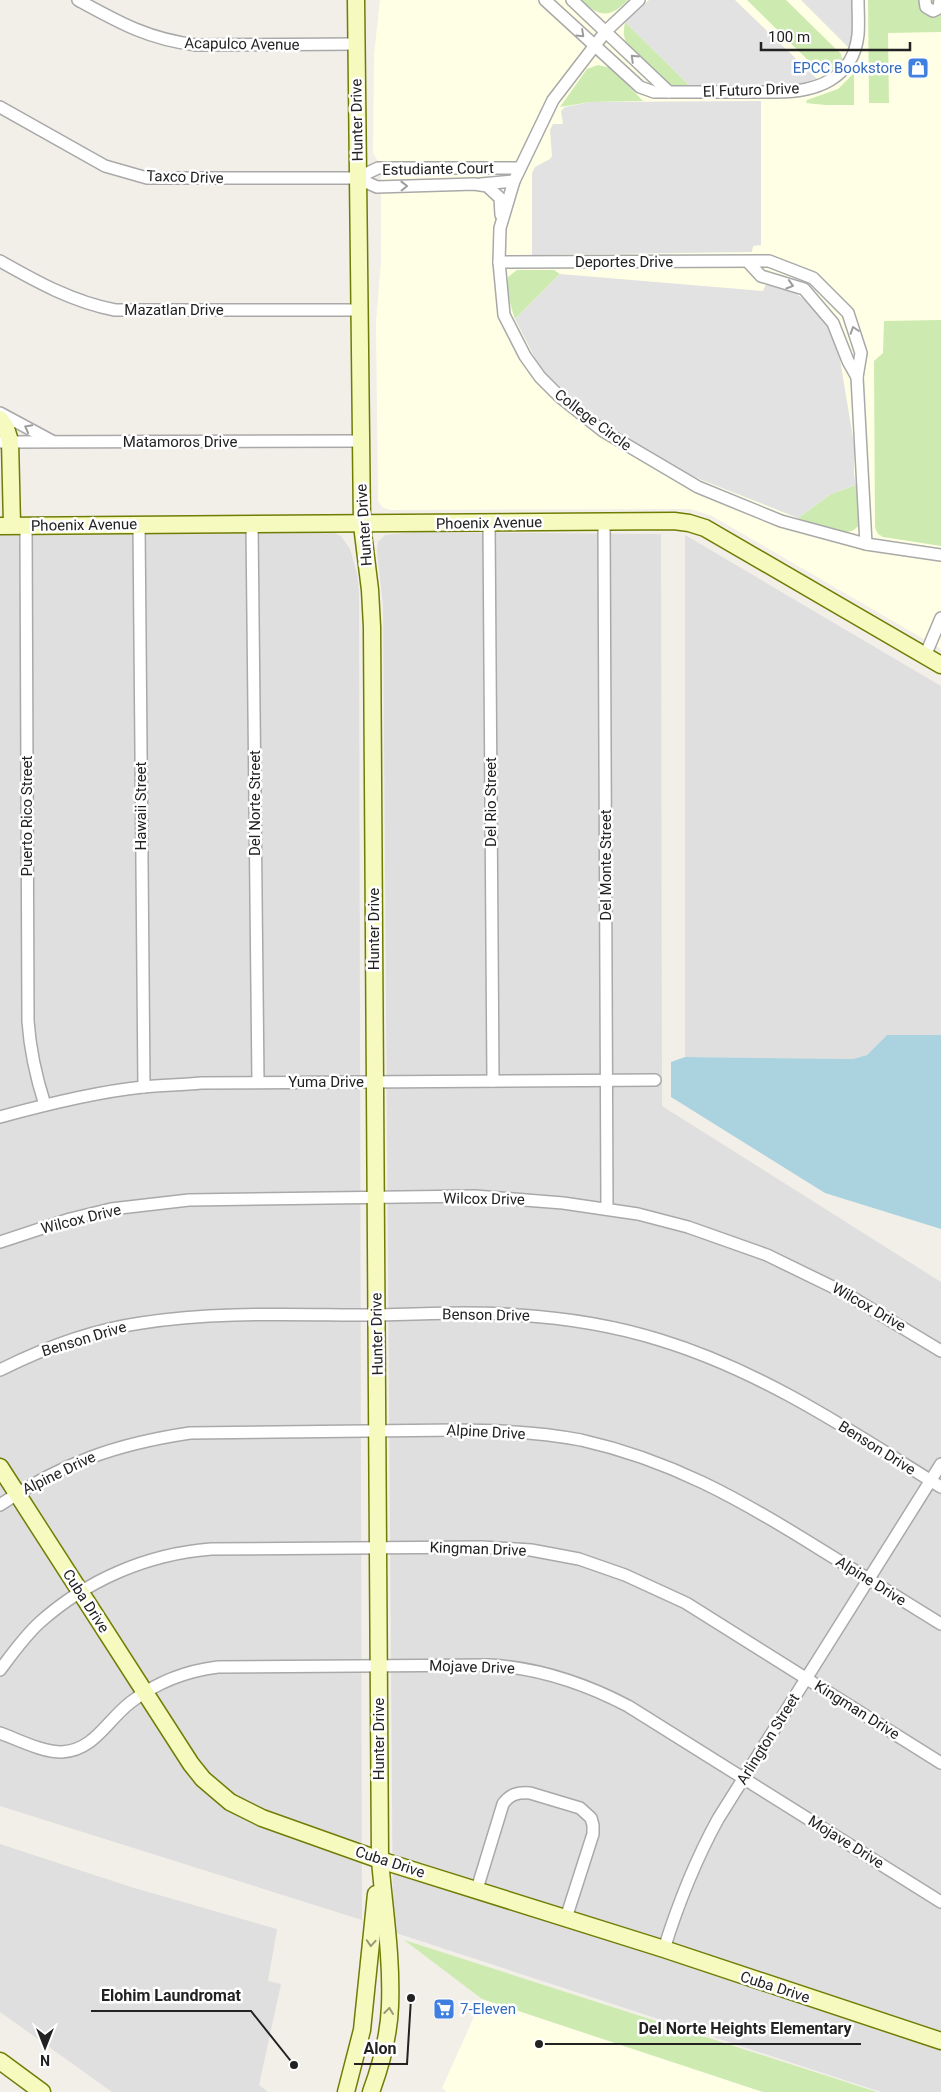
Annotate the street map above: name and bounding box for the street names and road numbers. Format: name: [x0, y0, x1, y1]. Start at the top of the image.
street label: Acapulco Avenue: [184, 34, 300, 54]
street label: Hunter Drive: [347, 78, 367, 161]
street label: El Futuro Drive: [703, 79, 800, 101]
street label: Estudiante Court: [382, 159, 494, 179]
street label: Taxco Drive: [146, 167, 224, 187]
street label: Deportes Drive: [575, 253, 673, 271]
street label: Mazatlan Drive: [124, 301, 224, 319]
street label: College Circle: [551, 385, 635, 455]
street label: Matamoros Drive: [123, 433, 237, 451]
street label: Hunter Drive: [352, 483, 376, 567]
street label: Phoenix Avenue: [436, 513, 542, 533]
street label: Phoenix Avenue: [31, 515, 137, 535]
street label: Del Norte Street: [246, 750, 264, 856]
street label: Puerto Rico Street: [18, 756, 36, 876]
street label: Del Rio Street: [482, 757, 500, 847]
street label: Hawaii Street: [132, 761, 150, 850]
street label: Del Monte Street: [597, 809, 615, 921]
street label: Hunter Drive: [365, 888, 383, 970]
street label: Yuma Drive: [288, 1073, 364, 1091]
street label: Wilcox Drive: [443, 1189, 525, 1209]
street label: Wilcox Drive: [39, 1200, 123, 1238]
street label: Wilcox Drive: [829, 1279, 909, 1335]
street label: Hunter Drive: [367, 1292, 387, 1375]
street label: Benson Drive: [442, 1305, 530, 1325]
street label: Benson Drive: [39, 1318, 129, 1360]
street label: Benson Drive: [835, 1417, 919, 1479]
street label: Alpine Drive: [446, 1421, 526, 1443]
street label: Alpine Drive: [19, 1448, 99, 1498]
street label: Kingman Drive: [429, 1538, 527, 1560]
street label: Alpine Drive: [833, 1552, 909, 1610]
street label: Cuba Drive: [59, 1566, 113, 1636]
street label: Mojave Drive: [429, 1657, 515, 1677]
street label: Kingman Drive: [811, 1677, 903, 1743]
street label: Arlington Street: [733, 1690, 803, 1788]
street label: Hunter Drive: [370, 1698, 388, 1780]
street label: Mojave Drive: [805, 1812, 887, 1872]
street label: Cuba Drive: [353, 1842, 427, 1882]
street label: Cuba Drive: [738, 1967, 812, 2007]

